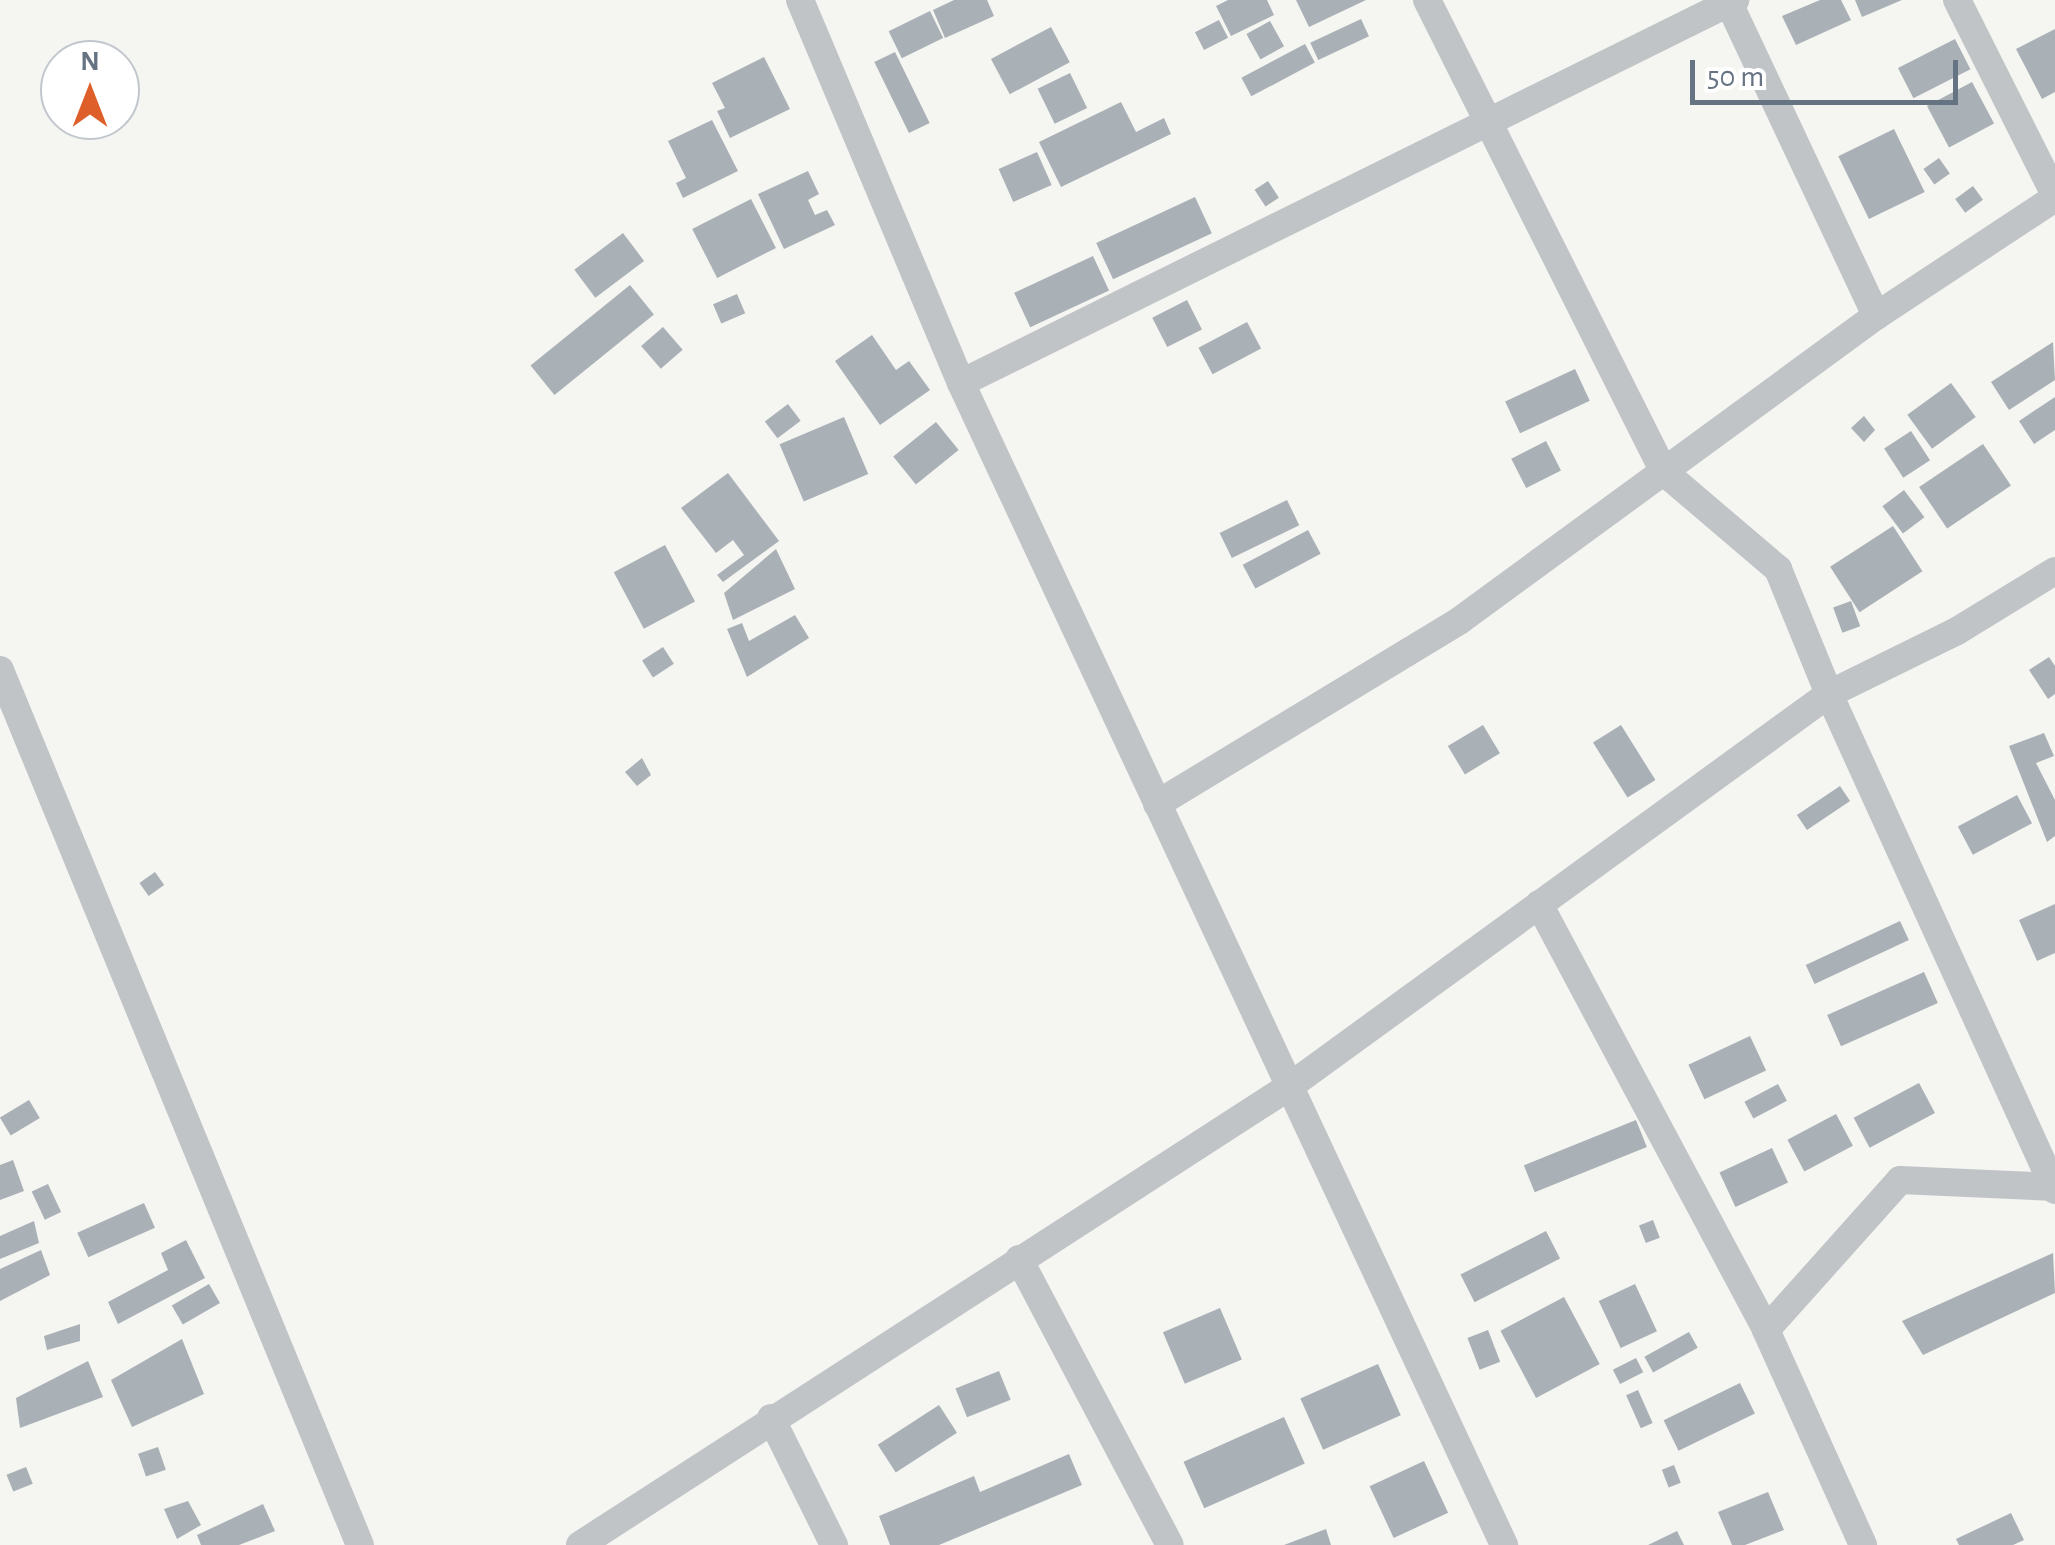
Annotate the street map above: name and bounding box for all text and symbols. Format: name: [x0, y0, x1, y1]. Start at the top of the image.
north arrow: [40, 40, 140, 140]
scale bar: [1695, 40, 1962, 102]
text: N: [80, 48, 100, 76]
text: 50 m: [1707, 62, 1764, 92]

